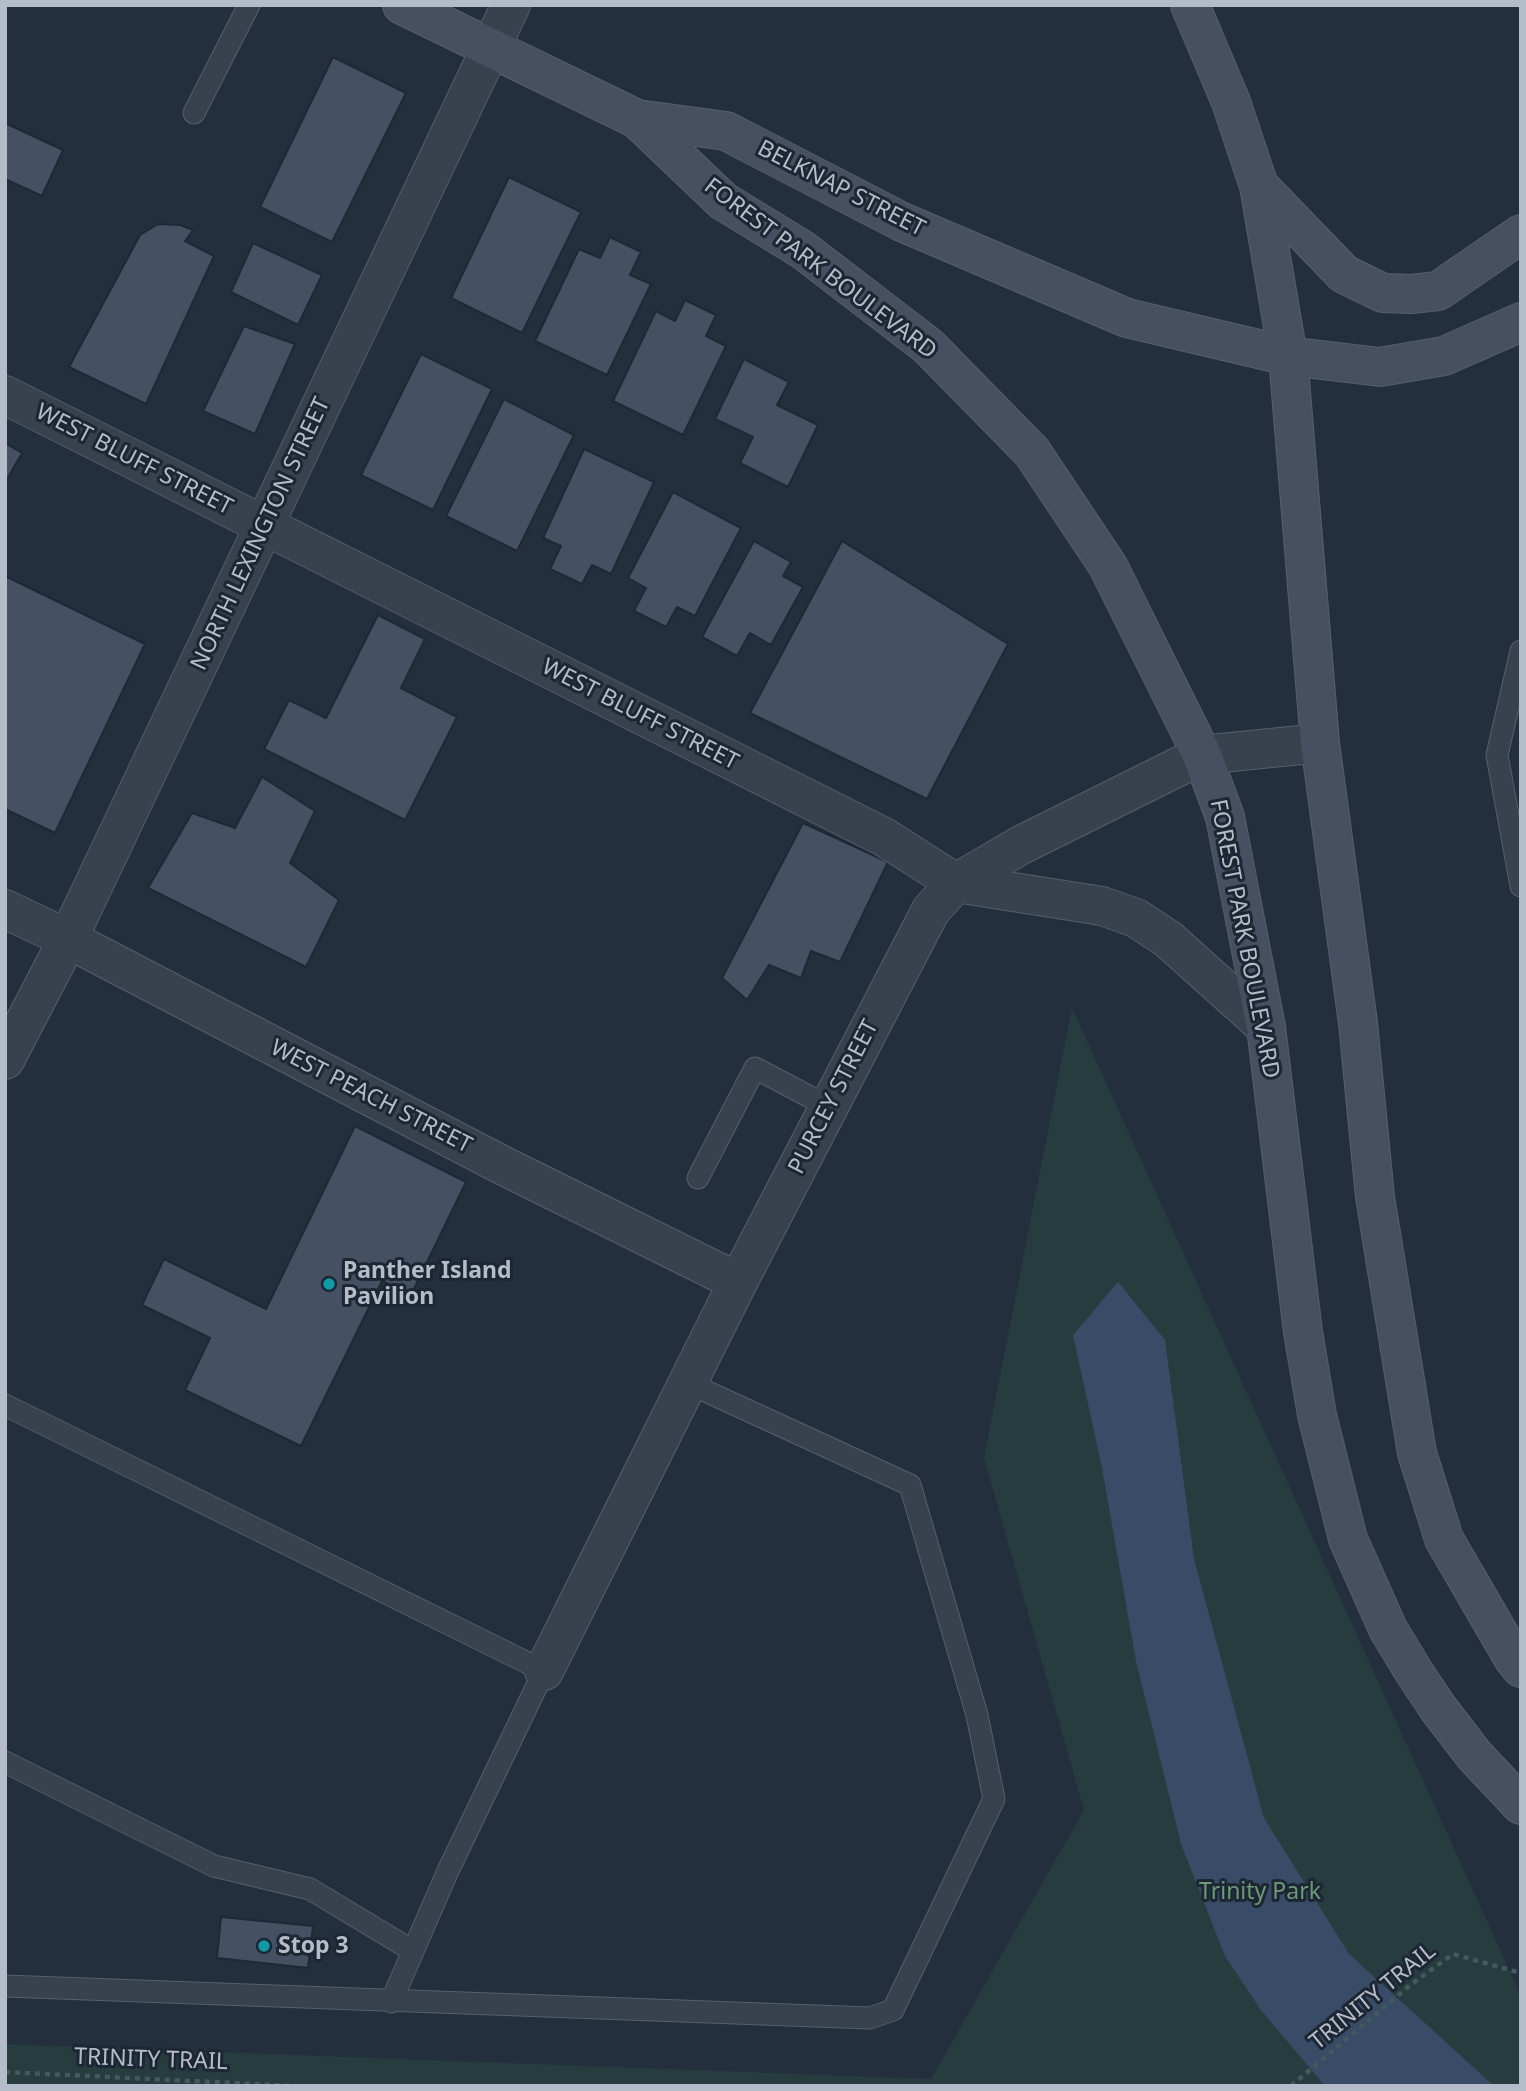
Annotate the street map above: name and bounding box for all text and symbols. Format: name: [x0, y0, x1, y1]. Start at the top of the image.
street label: BELKNAP STREET: [753, 135, 929, 243]
street label: FOREST PARK BOULEVARD: [698, 173, 942, 365]
street label: NORTH LEXINGTON STREET: [186, 393, 336, 675]
street label: WEST BLUFF STREET: [31, 398, 237, 522]
street label: WEST BLUFF STREET: [537, 653, 743, 777]
street label: FOREST PARK BOULEVARD: [1203, 797, 1285, 1081]
street label: PURCEY STREET: [783, 1015, 885, 1179]
street label: WEST PEACH STREET: [266, 1034, 476, 1160]
place label: Panther Island Pavilion: [343, 1257, 512, 1311]
marker: Panther Island Pavilion: [321, 1276, 337, 1292]
park label: Trinity Park: [1199, 1878, 1321, 1906]
place label: Stop 3: [278, 1932, 349, 1960]
marker: Stop 3: [256, 1938, 272, 1954]
street label: TRINITY TRAIL: [1305, 1938, 1441, 2056]
street label: TRINITY TRAIL: [74, 2044, 228, 2076]

